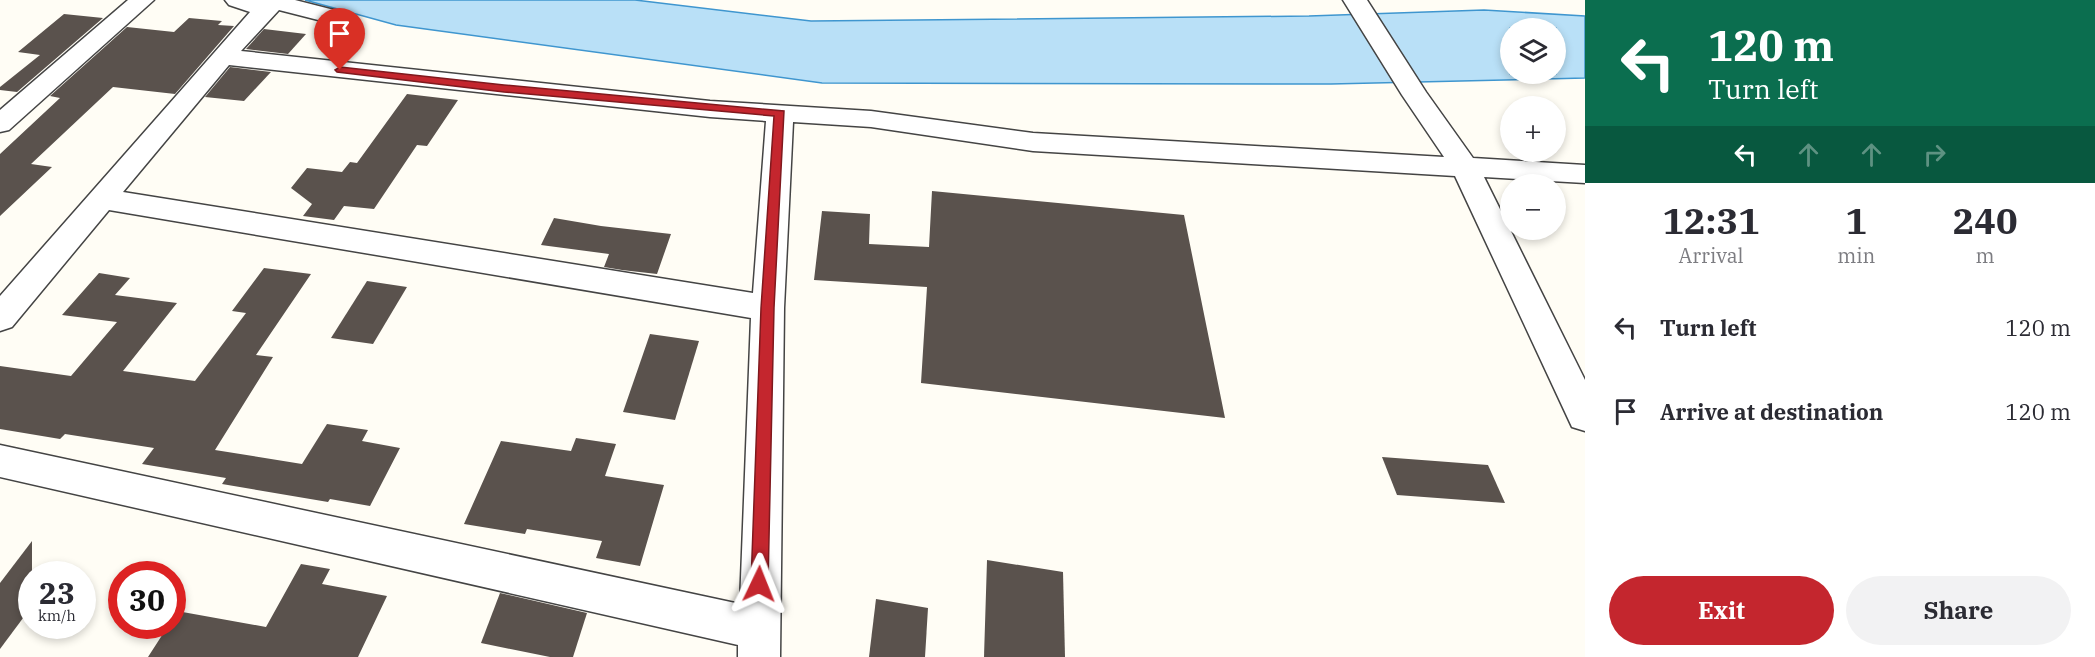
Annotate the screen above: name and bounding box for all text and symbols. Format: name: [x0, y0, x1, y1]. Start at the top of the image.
pin: [314, 8, 365, 70]
icon: arrive: [323, 17, 356, 50]
map controls: [1500, 18, 1566, 240]
button: layers: [1500, 18, 1566, 84]
text: 120 m: [1708, 18, 1834, 73]
icon: left: [1609, 24, 1687, 102]
text: Turn left: [1708, 71, 1819, 106]
button: +: [1500, 96, 1566, 162]
icon: left: [1729, 138, 1762, 171]
icon: ahead: [1792, 138, 1825, 171]
icon: ahead: [1855, 138, 1888, 171]
icon: right: [1918, 138, 1951, 171]
button: −: [1500, 174, 1566, 240]
text: 12:31: [1662, 197, 1760, 244]
text: 1: [1845, 197, 1867, 244]
text: 240: [1953, 197, 2018, 244]
text: Arrival: [1679, 242, 1744, 269]
text: min: [1837, 242, 1875, 269]
text: m: [1976, 242, 1995, 269]
icon: left: [1609, 311, 1642, 344]
text: Turn left: [1660, 313, 1756, 342]
text: 120 m: [2005, 313, 2071, 342]
icon: arrive: [1609, 395, 1642, 428]
text: Arrive at destination: [1660, 397, 1883, 426]
text: 120 m: [2005, 397, 2071, 426]
position arrow: [727, 552, 791, 616]
speed limit sign: 30: [108, 561, 186, 639]
text: 23: [39, 573, 75, 612]
button: Exit: [1609, 576, 1834, 645]
button: Share: [1846, 576, 2071, 645]
text: km/h: [38, 606, 76, 625]

